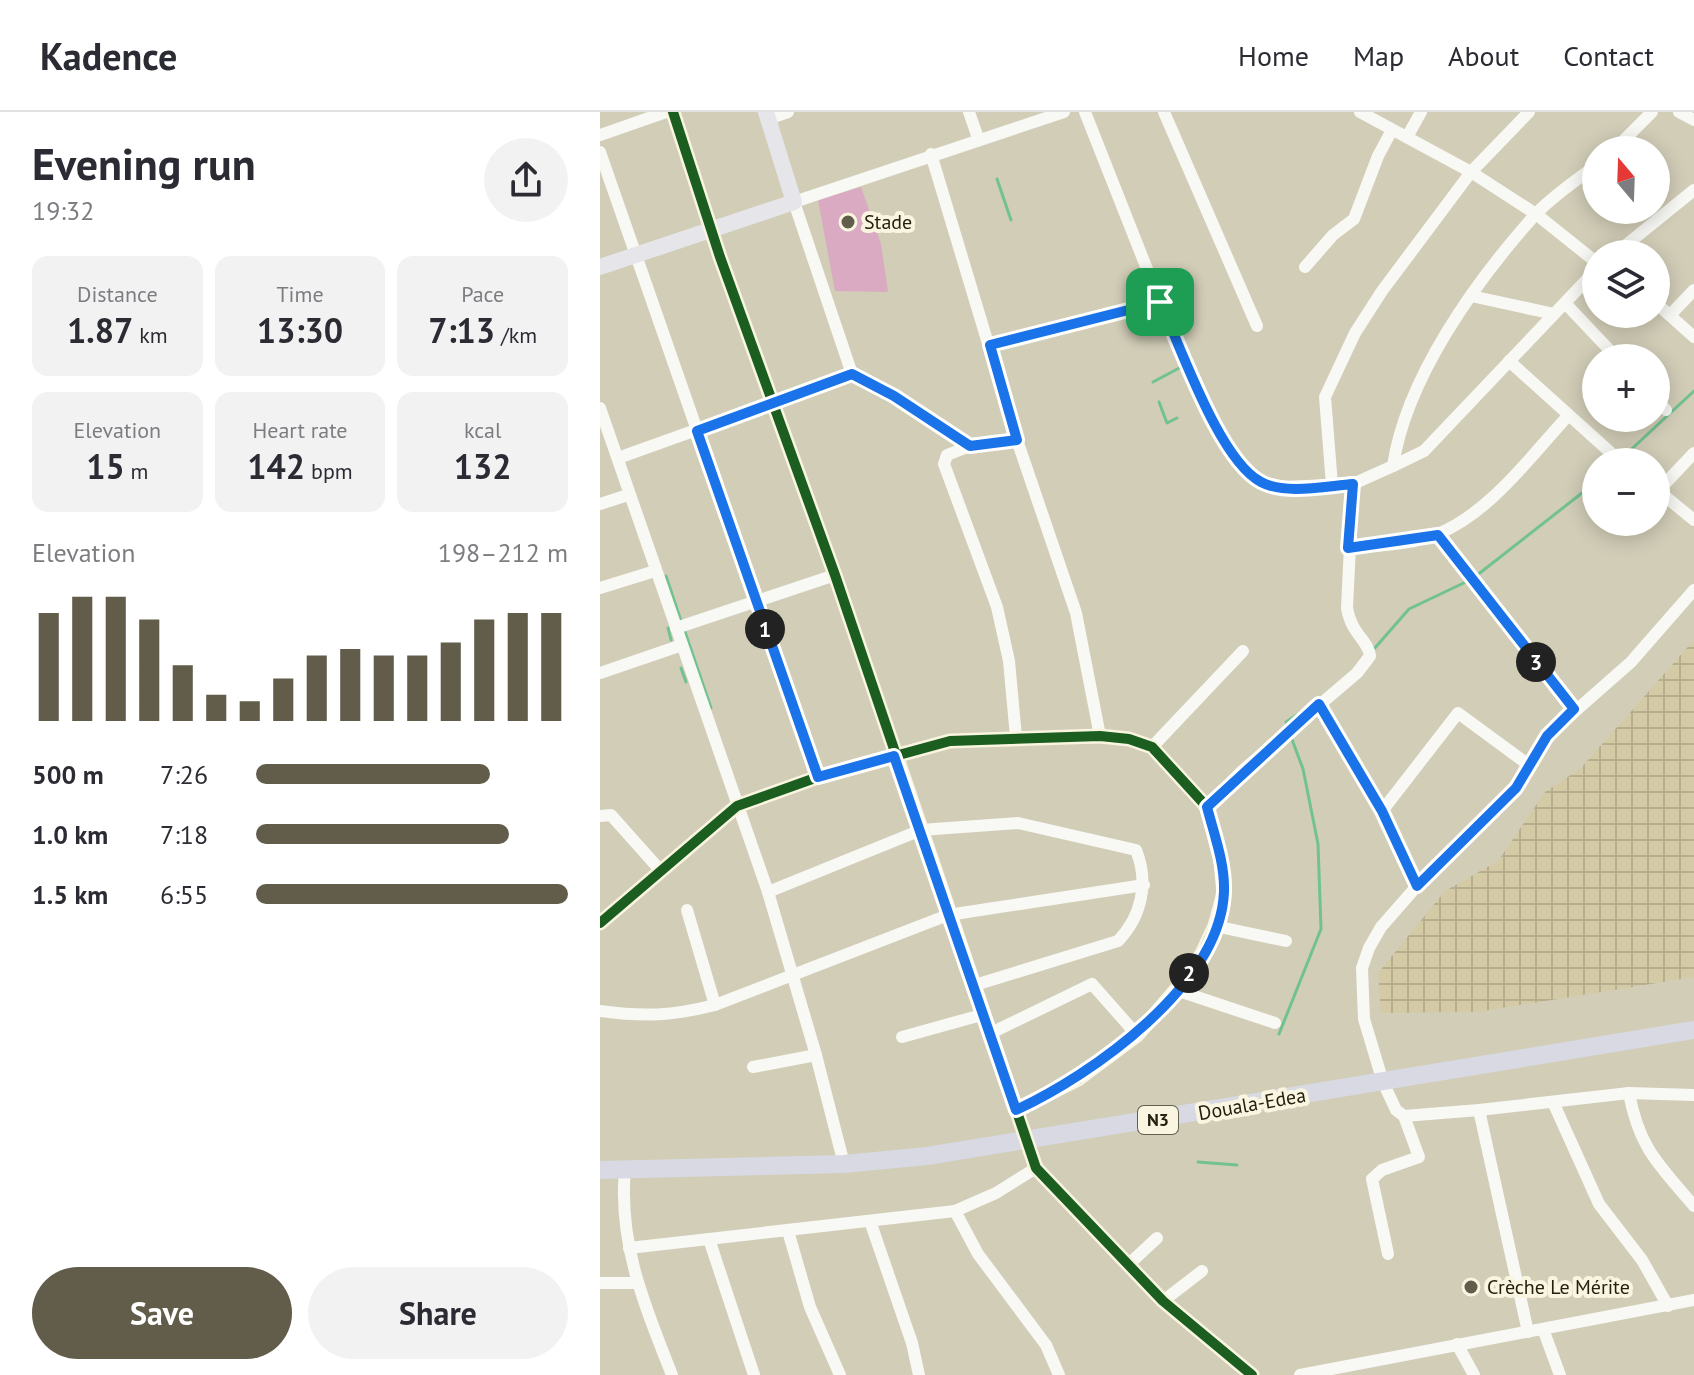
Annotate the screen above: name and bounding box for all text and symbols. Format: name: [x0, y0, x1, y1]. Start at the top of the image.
text: Kadence: [40, 31, 177, 80]
text: Home: [1238, 37, 1309, 74]
text: Map: [1353, 37, 1404, 74]
text: About: [1448, 37, 1519, 74]
text: Contact: [1563, 37, 1654, 74]
text: Evening run: [32, 135, 256, 192]
north arrow: [1582, 136, 1670, 224]
map controls: [1582, 136, 1670, 536]
button: share: [484, 138, 568, 222]
text: 19:32: [32, 194, 94, 227]
place label: Stade: [864, 209, 912, 235]
marker: Stade: [839, 213, 857, 231]
button: layers: [1582, 240, 1670, 328]
pin: [1126, 268, 1194, 336]
text: Distance: [77, 280, 158, 308]
text: Time: [276, 280, 324, 308]
text: Pace: [461, 280, 504, 308]
icon: arrive: [1138, 280, 1182, 324]
text: 1.87: [67, 308, 133, 352]
text: 13:30: [257, 308, 343, 352]
text: 7:13: [428, 308, 495, 352]
text: km: [133, 321, 168, 349]
text: /km: [495, 321, 537, 349]
button: +: [1582, 344, 1670, 432]
text: Elevation: [74, 416, 161, 444]
text: Heart rate: [252, 416, 348, 444]
text: kcal: [464, 416, 501, 444]
text: 15: [86, 444, 125, 488]
text: 142: [247, 444, 305, 488]
text: 132: [454, 444, 512, 488]
button: −: [1582, 448, 1670, 536]
text: m: [125, 457, 148, 485]
text: bpm: [305, 457, 353, 485]
text: Elevation: [32, 536, 136, 569]
text: 198–212 m: [438, 536, 568, 569]
pin: 1: [745, 609, 785, 649]
text: 1: [759, 615, 771, 643]
pin: 3: [1516, 642, 1556, 682]
text: 3: [1530, 648, 1542, 676]
text: 500 m: [32, 758, 104, 791]
text: 7:26: [160, 758, 208, 791]
text: 1.0 km: [32, 818, 108, 851]
text: 7:18: [160, 818, 208, 851]
text: 1.5 km: [32, 878, 108, 911]
text: 6:55: [160, 878, 208, 911]
pin: 2: [1169, 953, 1209, 993]
text: 2: [1183, 959, 1195, 987]
street label: Douala-Edea: [1196, 1082, 1308, 1126]
road number: N3: [1138, 1106, 1178, 1134]
button: Save: [32, 1267, 292, 1359]
button: Share: [308, 1267, 568, 1359]
place label: Crèche Le Mérite: [1487, 1274, 1630, 1300]
marker: Crèche Le Mérite: [1462, 1278, 1480, 1296]

